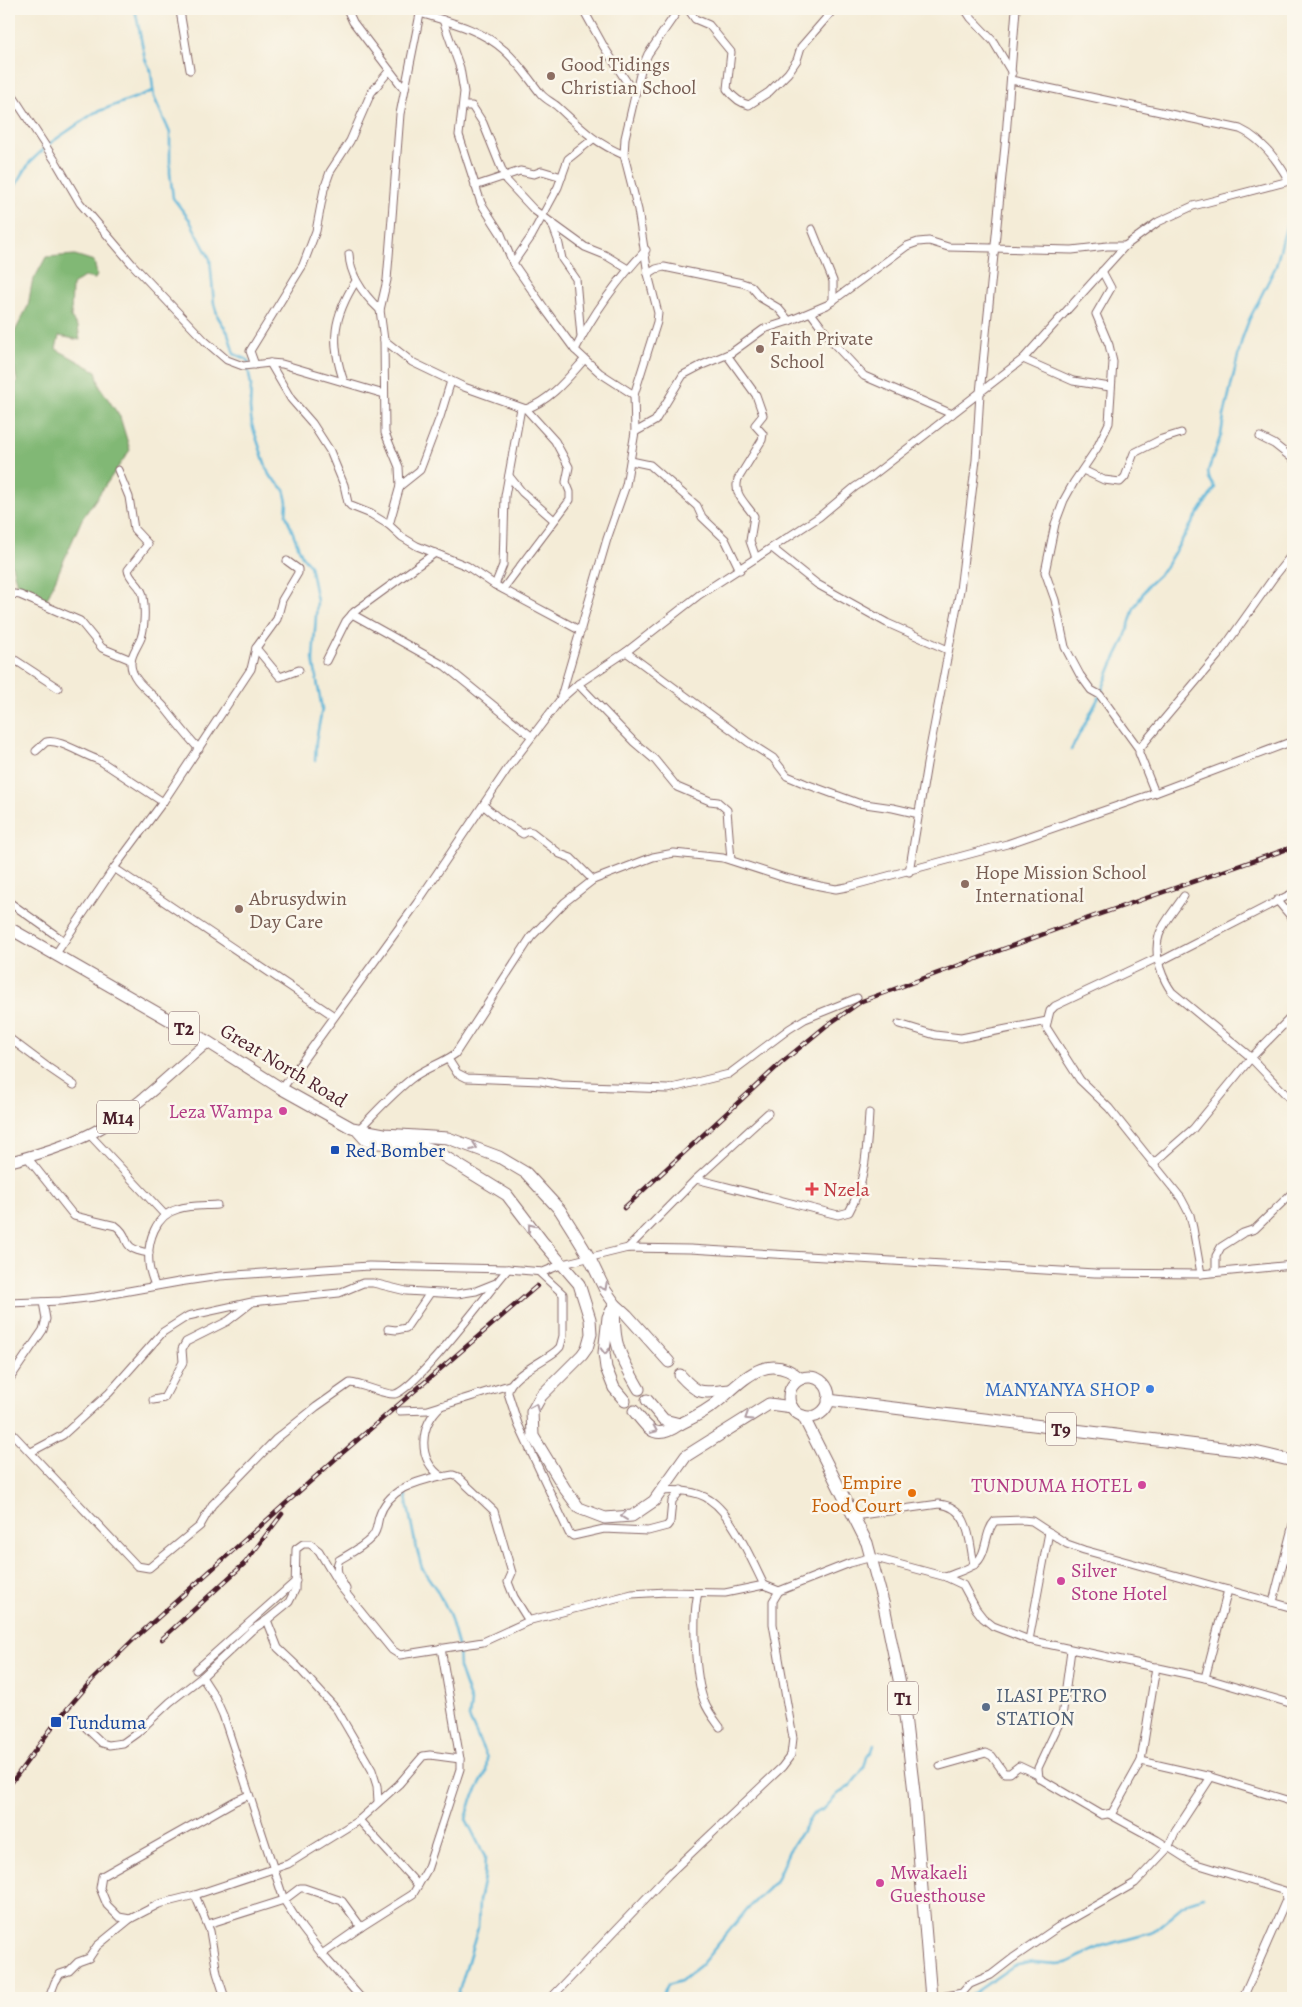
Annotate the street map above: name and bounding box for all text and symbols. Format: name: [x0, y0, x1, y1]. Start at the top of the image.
place label: Good Tidings Christian School: [561, 51, 696, 101]
marker: Good Tidings Christian School: [545, 70, 557, 82]
place label: Faith Private School: [770, 325, 873, 375]
marker: Faith Private School: [754, 343, 766, 355]
place label: Hope Mission School International: [975, 859, 1146, 909]
marker: Hope Mission School International: [959, 878, 971, 890]
place label: Abrusydwin Day Care: [248, 885, 347, 935]
marker: Abrusydwin Day Care: [233, 903, 245, 915]
road number: T2: [169, 1011, 199, 1044]
street label: Great North Road: [215, 1017, 353, 1114]
place label: Leza Wampa: [169, 1098, 274, 1125]
road number: M14: [97, 1100, 139, 1134]
marker: Leza Wampa: [277, 1105, 289, 1117]
place label: Red Bomber: [345, 1137, 446, 1164]
one-way arrow: [469, 1141, 478, 1151]
marker: Red Bomber: [329, 1144, 341, 1156]
place label: Nzela: [823, 1176, 870, 1203]
marker: Nzela: [805, 1182, 819, 1196]
one-way arrow: [528, 1223, 537, 1233]
one-way arrow: [598, 1282, 608, 1291]
one-way arrow: [600, 1347, 610, 1355]
place label: MANYANYA SHOP: [985, 1376, 1140, 1403]
marker: MANYANYA SHOP: [1144, 1383, 1156, 1395]
one-way arrow: [528, 1404, 538, 1413]
one-way arrow: [744, 1411, 753, 1420]
road number: T9: [1046, 1412, 1076, 1446]
one-way arrow: [649, 1424, 658, 1434]
place label: Empire Food Court: [811, 1469, 902, 1519]
place label: TUNDUMA HOTEL: [971, 1472, 1133, 1499]
marker: TUNDUMA HOTEL: [1136, 1479, 1148, 1491]
marker: Empire Food Court: [906, 1487, 918, 1499]
one-way arrow: [620, 1510, 628, 1521]
place label: Silver Stone Hotel: [1071, 1557, 1167, 1607]
marker: Silver Stone Hotel: [1055, 1575, 1067, 1587]
road number: T1: [888, 1682, 918, 1715]
place label: ILASI PETRO STATION: [996, 1682, 1107, 1732]
marker: ILASI PETRO STATION: [980, 1701, 992, 1713]
place label: Tunduma: [67, 1709, 147, 1736]
marker: Tunduma: [49, 1715, 63, 1729]
place label: Mwakaeli Guesthouse: [890, 1859, 986, 1909]
marker: Mwakaeli Guesthouse: [874, 1877, 886, 1889]

